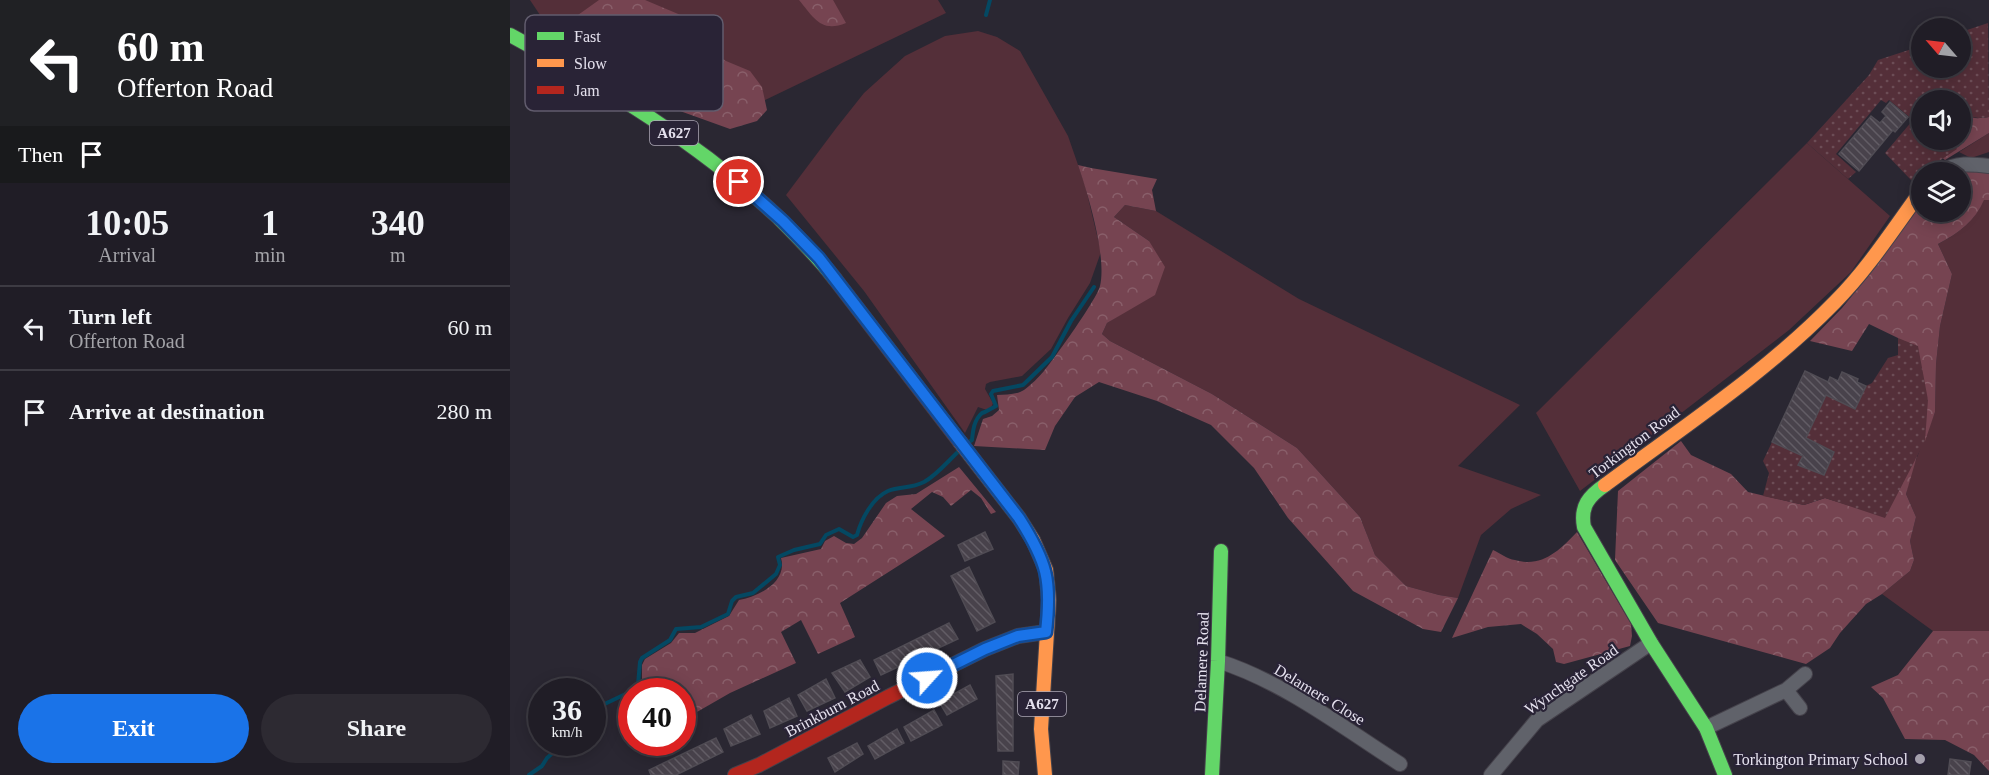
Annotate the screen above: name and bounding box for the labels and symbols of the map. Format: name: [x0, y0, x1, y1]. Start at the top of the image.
legend: [525, 15, 723, 111]
north arrow: [1911, 18, 1971, 78]
text: Fast: [574, 28, 601, 45]
text: Slow: [574, 55, 607, 72]
text: Jam: [574, 82, 600, 99]
road number: A627: [650, 121, 698, 145]
pin: [713, 156, 764, 207]
street label: Torkington Road: [1586, 403, 1683, 483]
street label: Delamere Road: [1191, 612, 1212, 712]
street label: Wynchgate Road: [1521, 641, 1622, 719]
position arrow: [895, 646, 959, 710]
street label: Delamere Close: [1271, 661, 1368, 728]
street label: Brinkburn Road: [783, 677, 882, 740]
speed limit sign: 40: [618, 678, 696, 756]
road number: A627: [1018, 692, 1066, 716]
place label: Torkington Primary School: [1733, 751, 1909, 769]
marker: Torkington Primary School: [1913, 752, 1927, 766]

